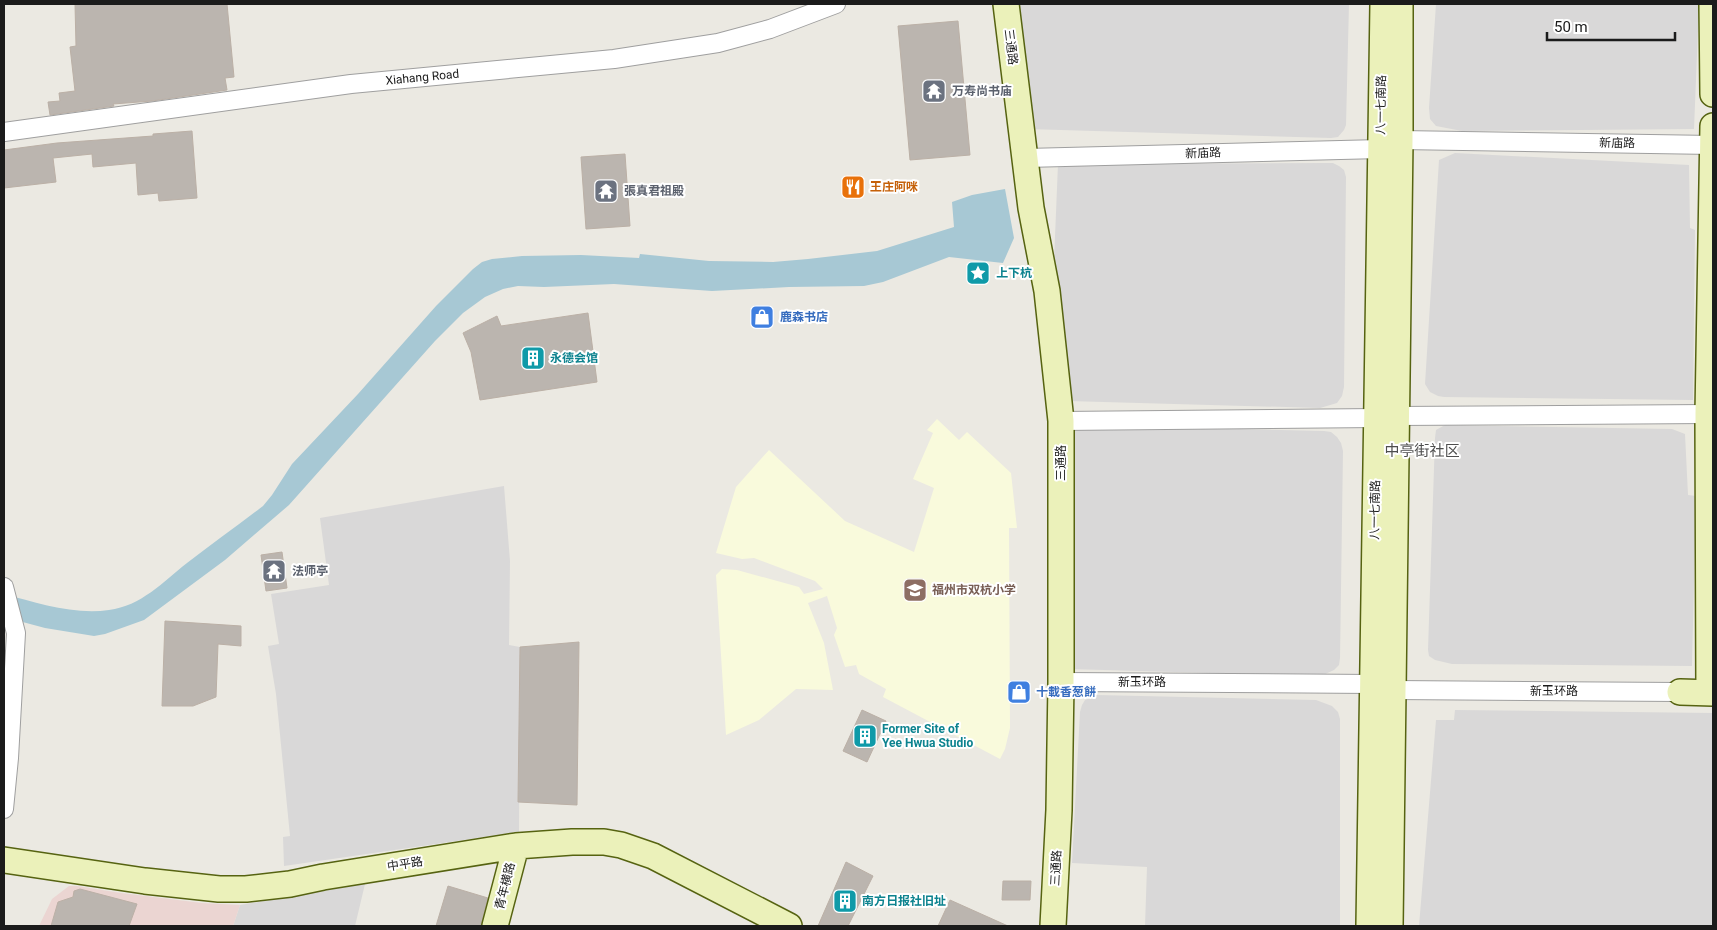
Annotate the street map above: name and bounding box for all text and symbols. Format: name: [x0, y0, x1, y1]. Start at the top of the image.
scale bar: [1547, 10, 1674, 42]
text: 50 m: [1554, 18, 1588, 36]
street label: 三通路: [1002, 28, 1020, 66]
street label: Xiahang Road: [385, 67, 460, 88]
street label: 八一七南路: [1373, 75, 1389, 135]
temple icon: 万寿尚书庙: [921, 78, 947, 104]
place label: 万寿尚书庙: [952, 84, 1012, 98]
street label: 新庙路: [1599, 136, 1635, 150]
street label: 新庙路: [1185, 145, 1221, 161]
restaurant icon: 王庄阿咪: [840, 174, 866, 200]
temple icon: 張真君祖殿: [593, 178, 619, 204]
place label: 王庄阿咪: [870, 180, 918, 194]
place label: 張真君祖殿: [624, 184, 684, 198]
place icon: 上下杭: [965, 260, 991, 286]
place label: 上下杭: [996, 266, 1032, 280]
shop icon: 鹿森书店: [749, 304, 775, 330]
place label: 鹿森书店: [780, 310, 828, 324]
building icon: 永德会馆: [520, 345, 546, 371]
place label: 永德会馆: [550, 351, 598, 365]
district label: 中亭街社区: [1384, 442, 1460, 460]
street label: 三通路: [1054, 445, 1068, 481]
street label: 八一七南路: [1367, 480, 1383, 540]
temple icon: 法师亭: [261, 558, 287, 584]
place label: 法师亭: [292, 564, 328, 578]
school or university icon: 福州市双杭小学: [902, 577, 928, 603]
place label: 福州市双杭小学: [932, 583, 1016, 597]
street label: 新玉环路: [1118, 675, 1166, 689]
shop icon: 十載香葱餅: [1006, 679, 1032, 705]
street label: 新玉环路: [1530, 684, 1578, 698]
place label: 十載香葱餅: [1036, 685, 1096, 699]
place label: Former Site of Yee Hwua Studio: [882, 722, 974, 750]
building icon: Former Site of Yee Hwua Studio: [852, 723, 878, 749]
street label: 三通路: [1048, 850, 1064, 886]
street label: 中平路: [386, 854, 424, 874]
street label: 青年横路: [492, 861, 518, 911]
building icon: 南方日报社旧址: [832, 888, 858, 914]
place label: 南方日报社旧址: [862, 894, 946, 908]

